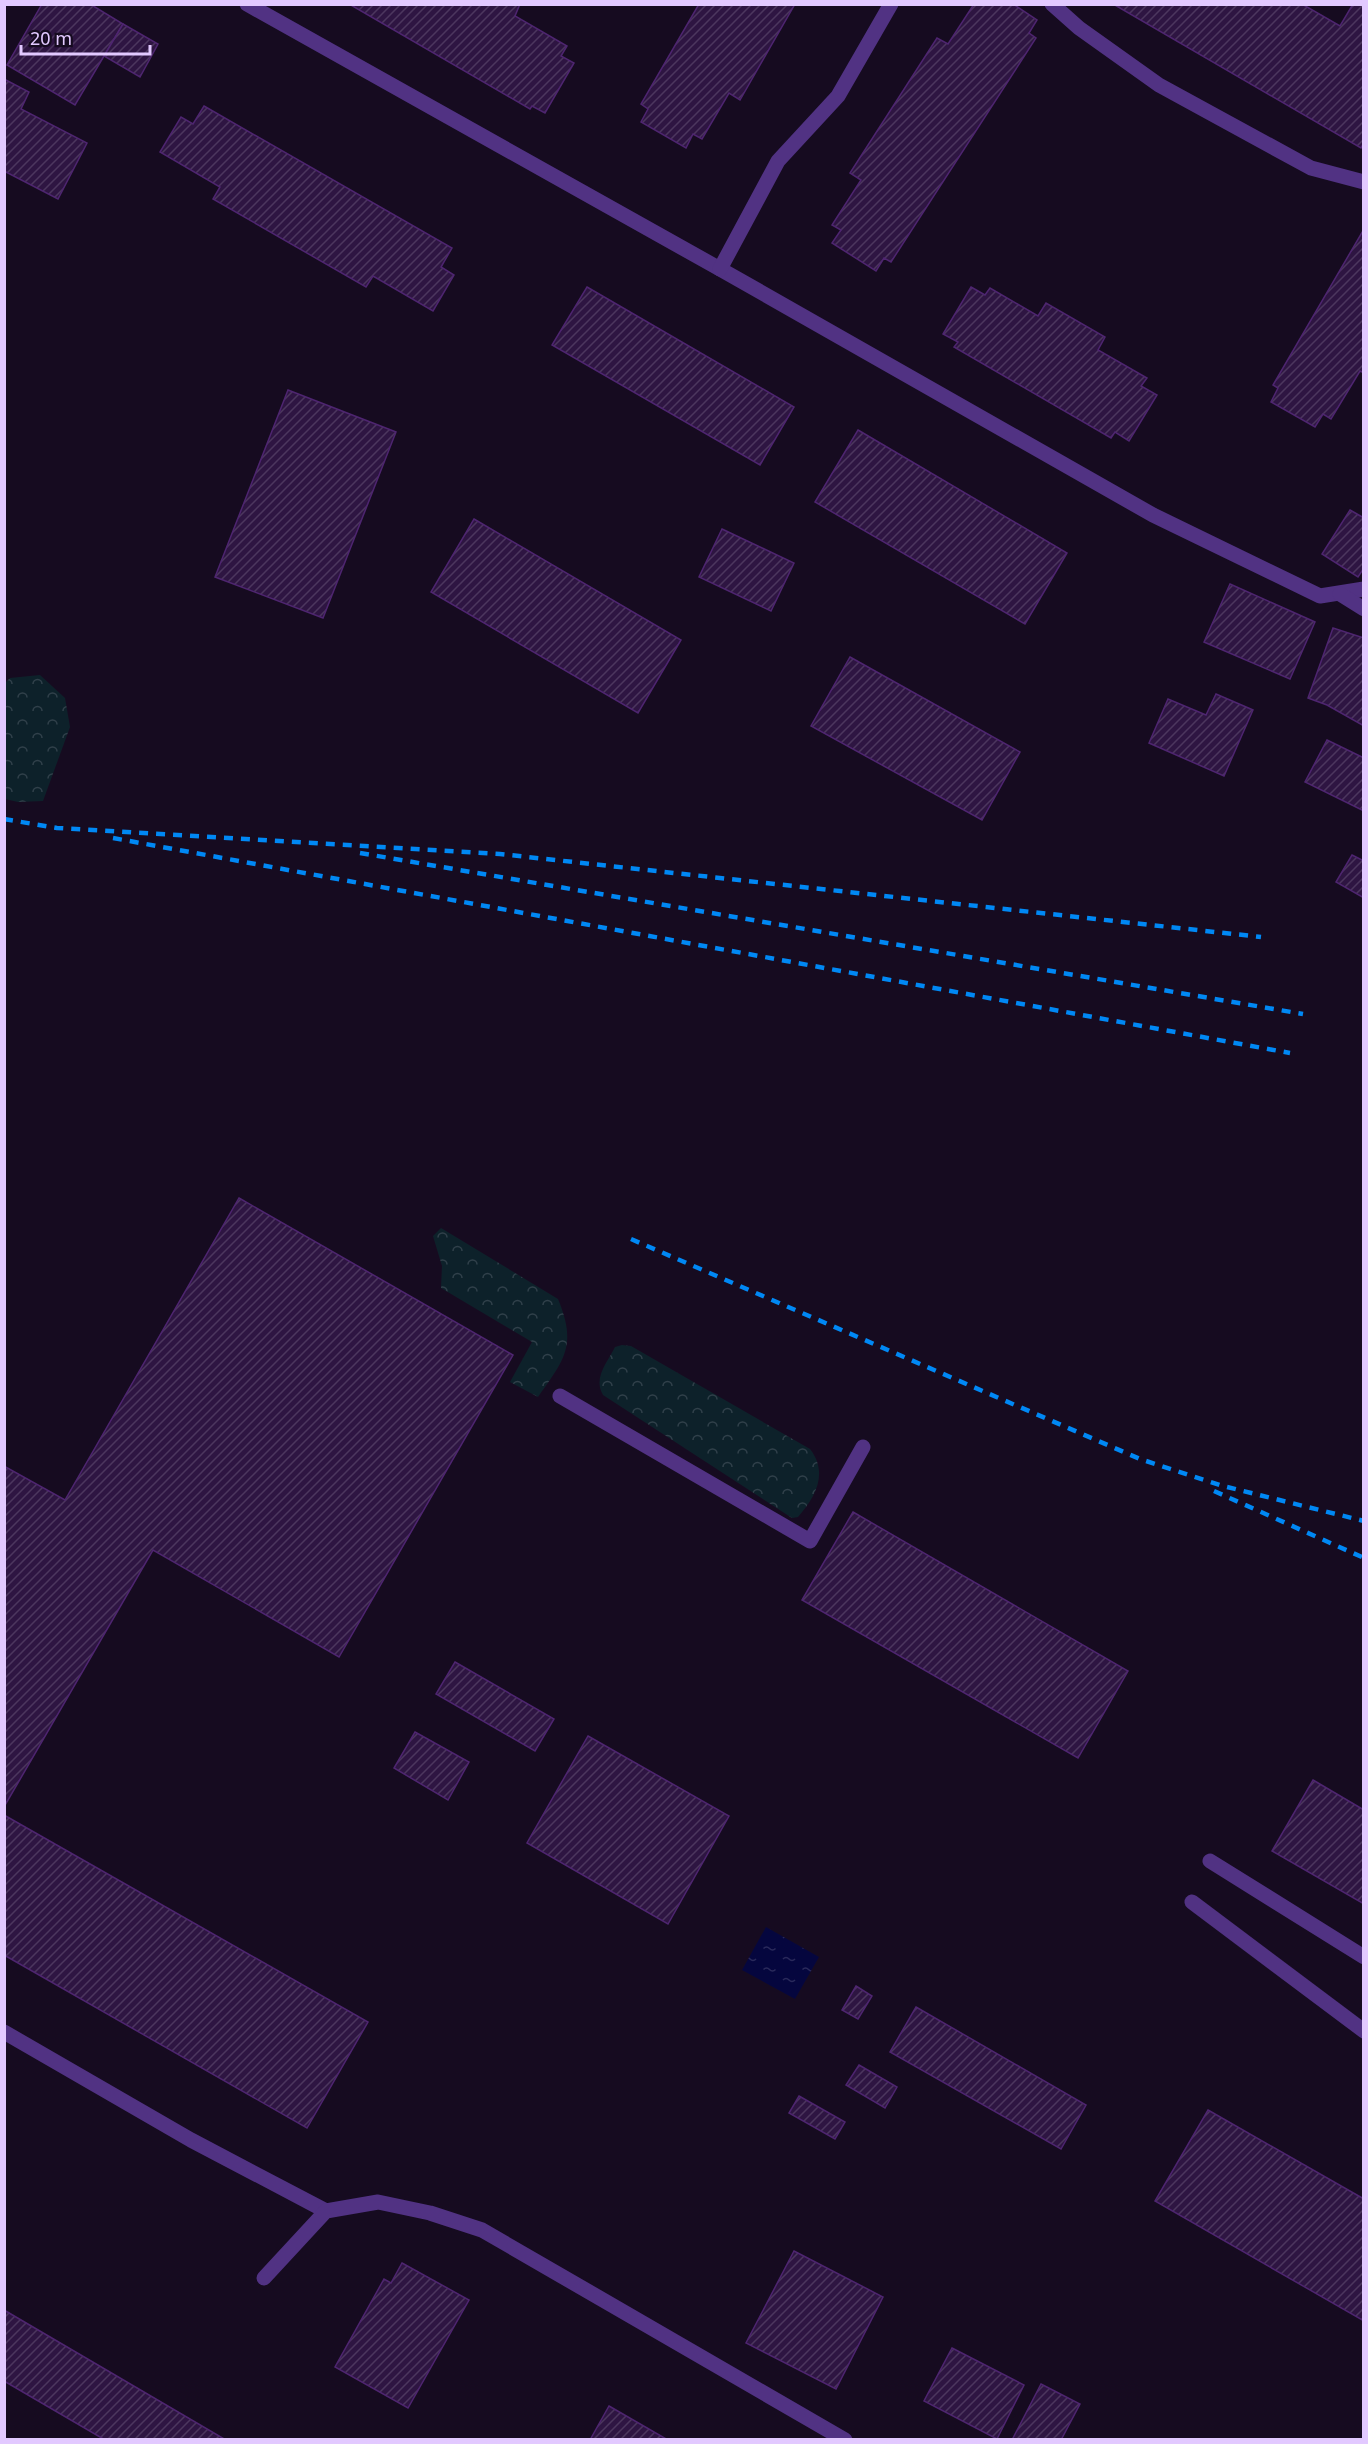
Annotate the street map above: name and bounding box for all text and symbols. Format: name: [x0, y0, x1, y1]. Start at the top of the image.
scale bar: [21, 18, 150, 56]
text: 20 m: [30, 26, 72, 50]

